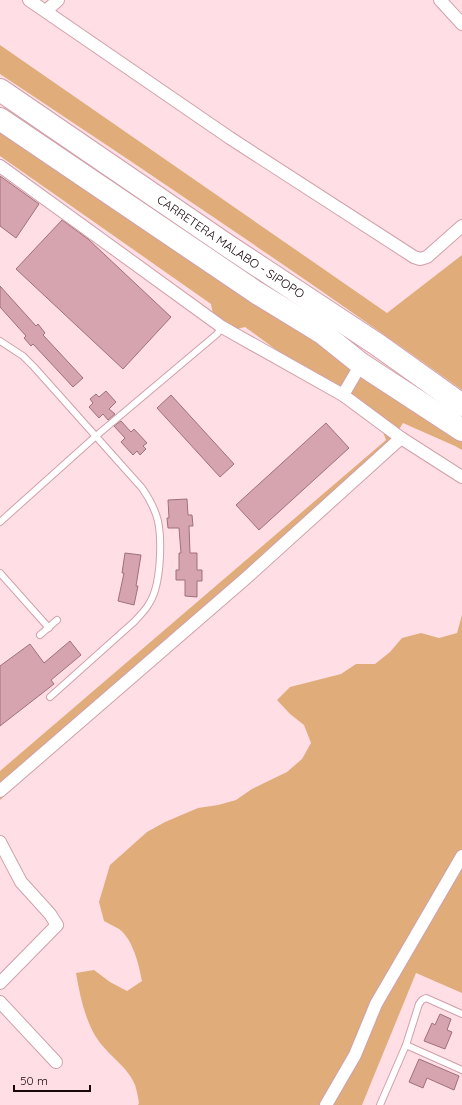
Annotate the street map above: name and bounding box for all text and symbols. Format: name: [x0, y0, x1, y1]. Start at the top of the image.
street label: CARRETERA MALABO - SIPOPO: [154, 192, 307, 301]
scale bar: [14, 1067, 90, 1093]
text: 50 m: [20, 1073, 48, 1088]

